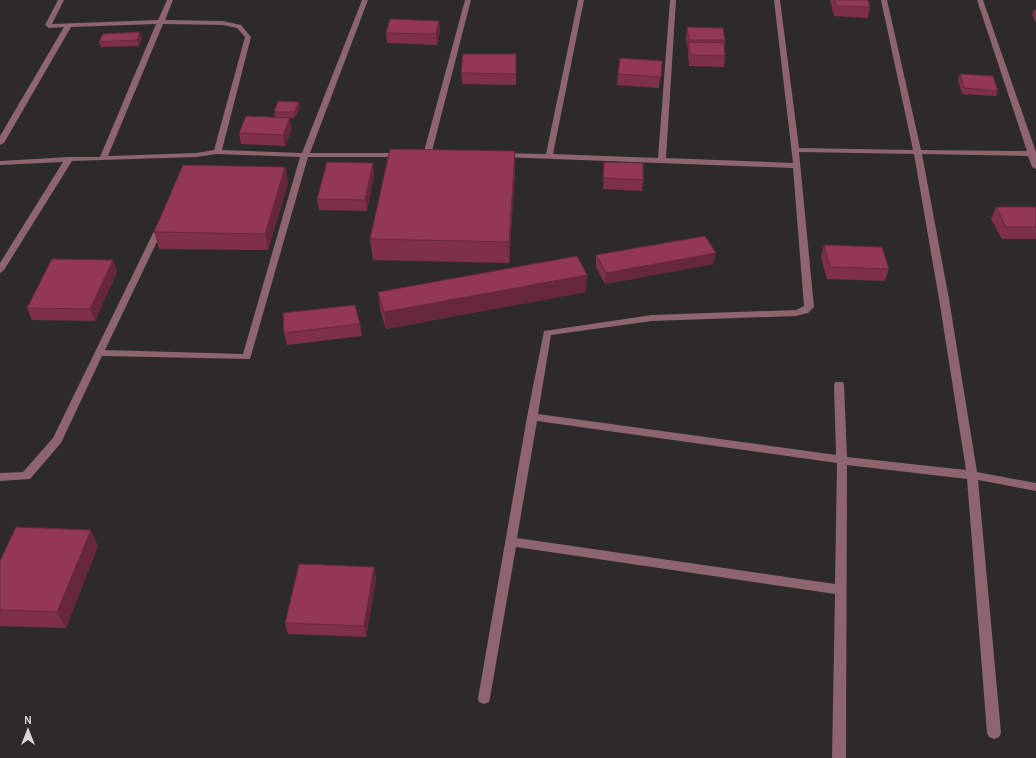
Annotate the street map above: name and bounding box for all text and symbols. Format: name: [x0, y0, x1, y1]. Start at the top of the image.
north arrow: [8, 710, 48, 750]
text: N: [24, 714, 32, 727]

